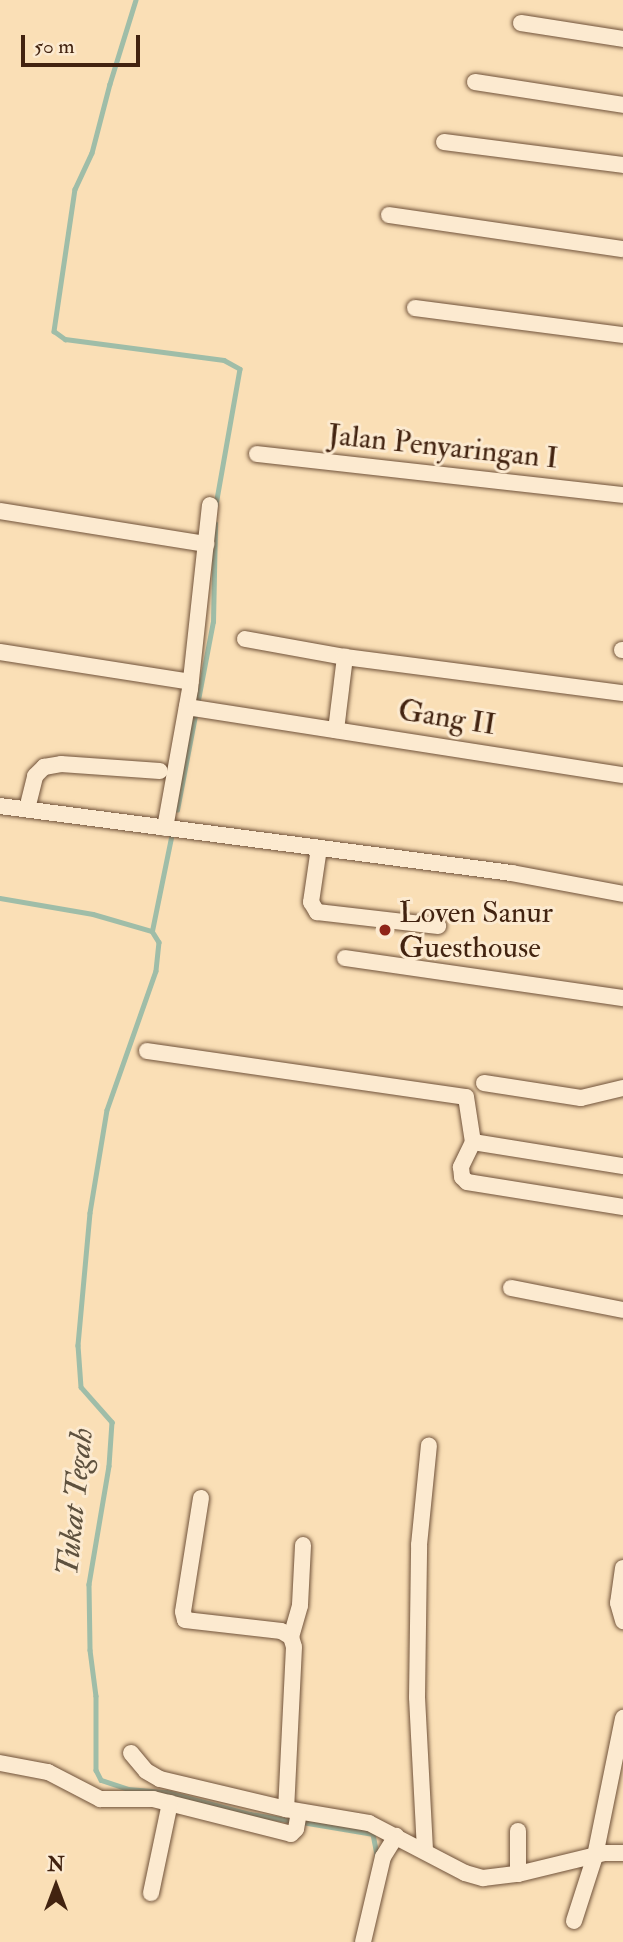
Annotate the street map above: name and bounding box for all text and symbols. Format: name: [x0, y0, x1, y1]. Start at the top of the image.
scale bar: [24, 21, 144, 65]
text: 50 m: [34, 33, 75, 60]
street label: Jalan Penyaringan I: [326, 417, 560, 477]
street label: Gang II: [396, 693, 498, 743]
place label: Loven Sanur Guesthouse: [399, 895, 553, 965]
marker: Loven Sanur Guesthouse: [377, 922, 393, 938]
water label: Tukat Tegah: [48, 1426, 102, 1578]
north arrow: [21, 1851, 91, 1921]
text: N: [47, 1853, 65, 1877]

